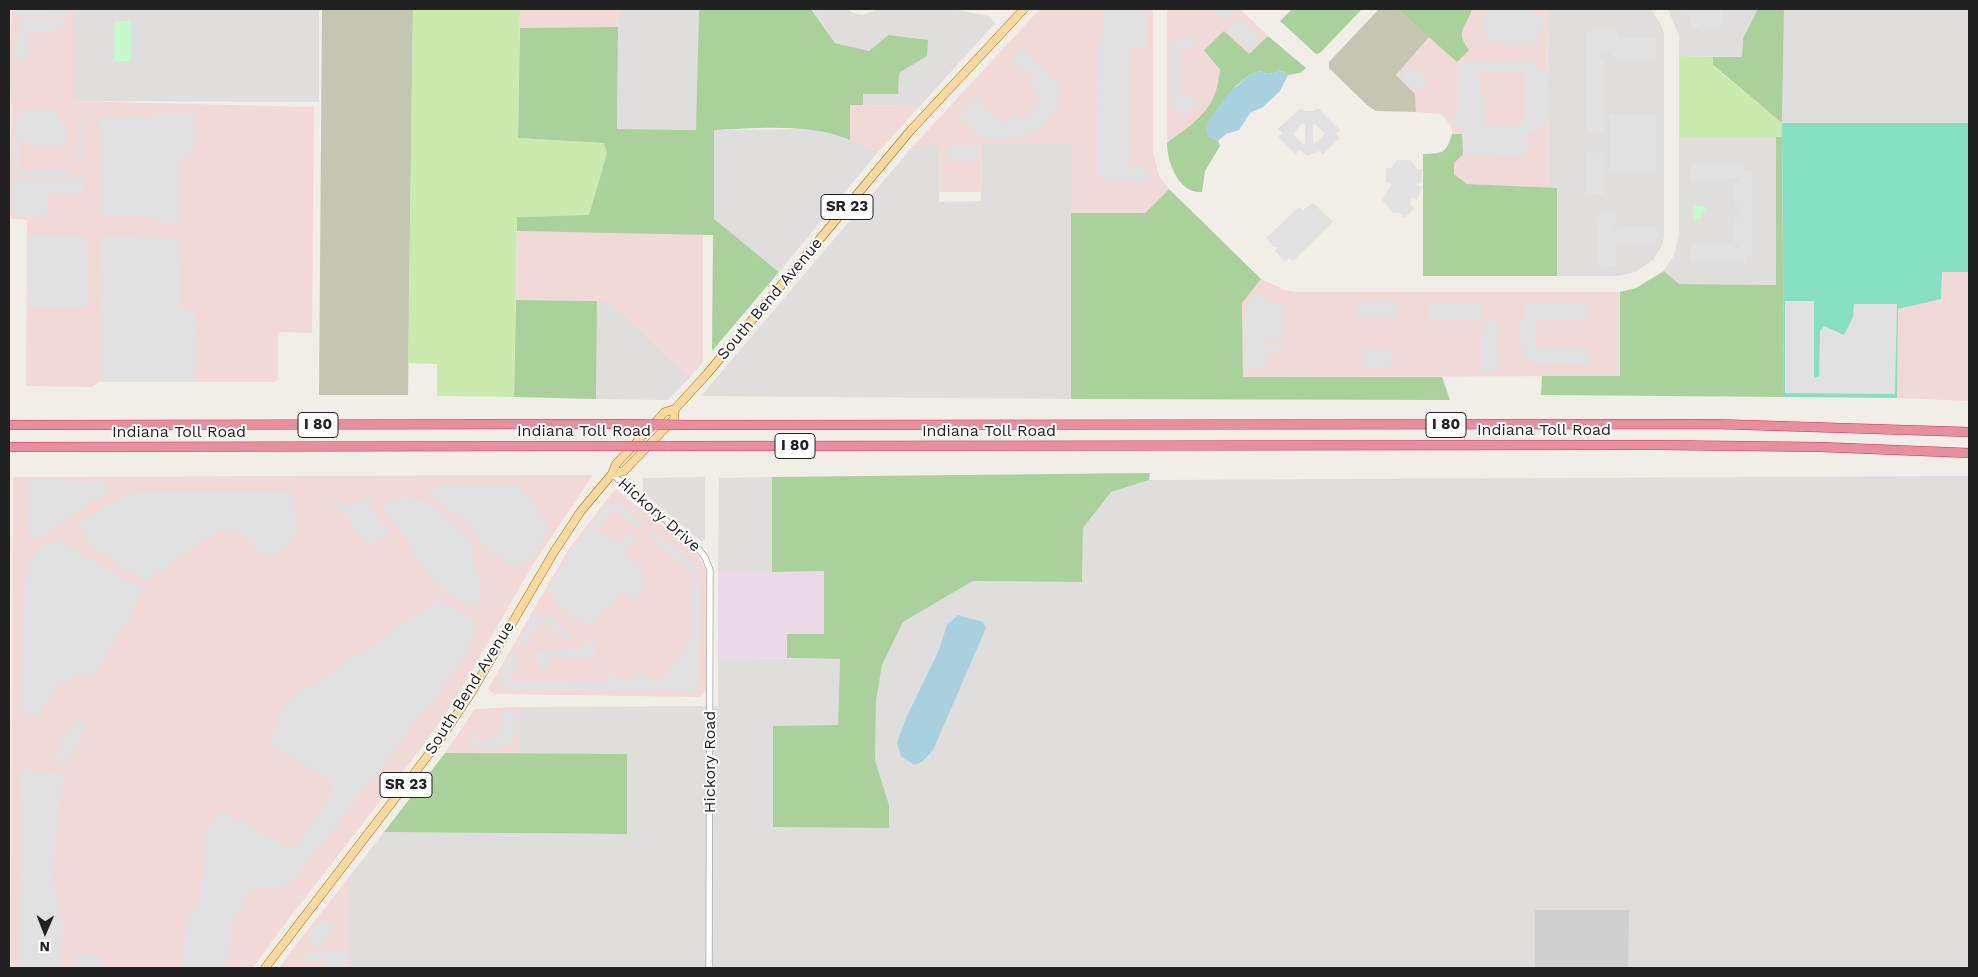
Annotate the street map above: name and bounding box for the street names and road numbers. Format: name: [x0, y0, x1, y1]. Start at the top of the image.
road number: SR 23: [821, 194, 873, 220]
street label: South Bend Avenue: [713, 234, 827, 364]
road number: I 80: [298, 412, 338, 438]
road number: I 80: [1426, 412, 1466, 438]
street label: Indiana Toll Road: [1477, 420, 1611, 440]
street label: Indiana Toll Road: [517, 421, 651, 441]
street label: Indiana Toll Road: [922, 421, 1056, 441]
street label: Indiana Toll Road: [112, 422, 246, 442]
road number: I 80: [775, 434, 815, 458]
street label: Hickory Drive: [614, 474, 704, 556]
street label: South Bend Avenue: [421, 618, 519, 758]
street label: Hickory Road: [700, 711, 720, 813]
road number: SR 23: [380, 772, 432, 798]

